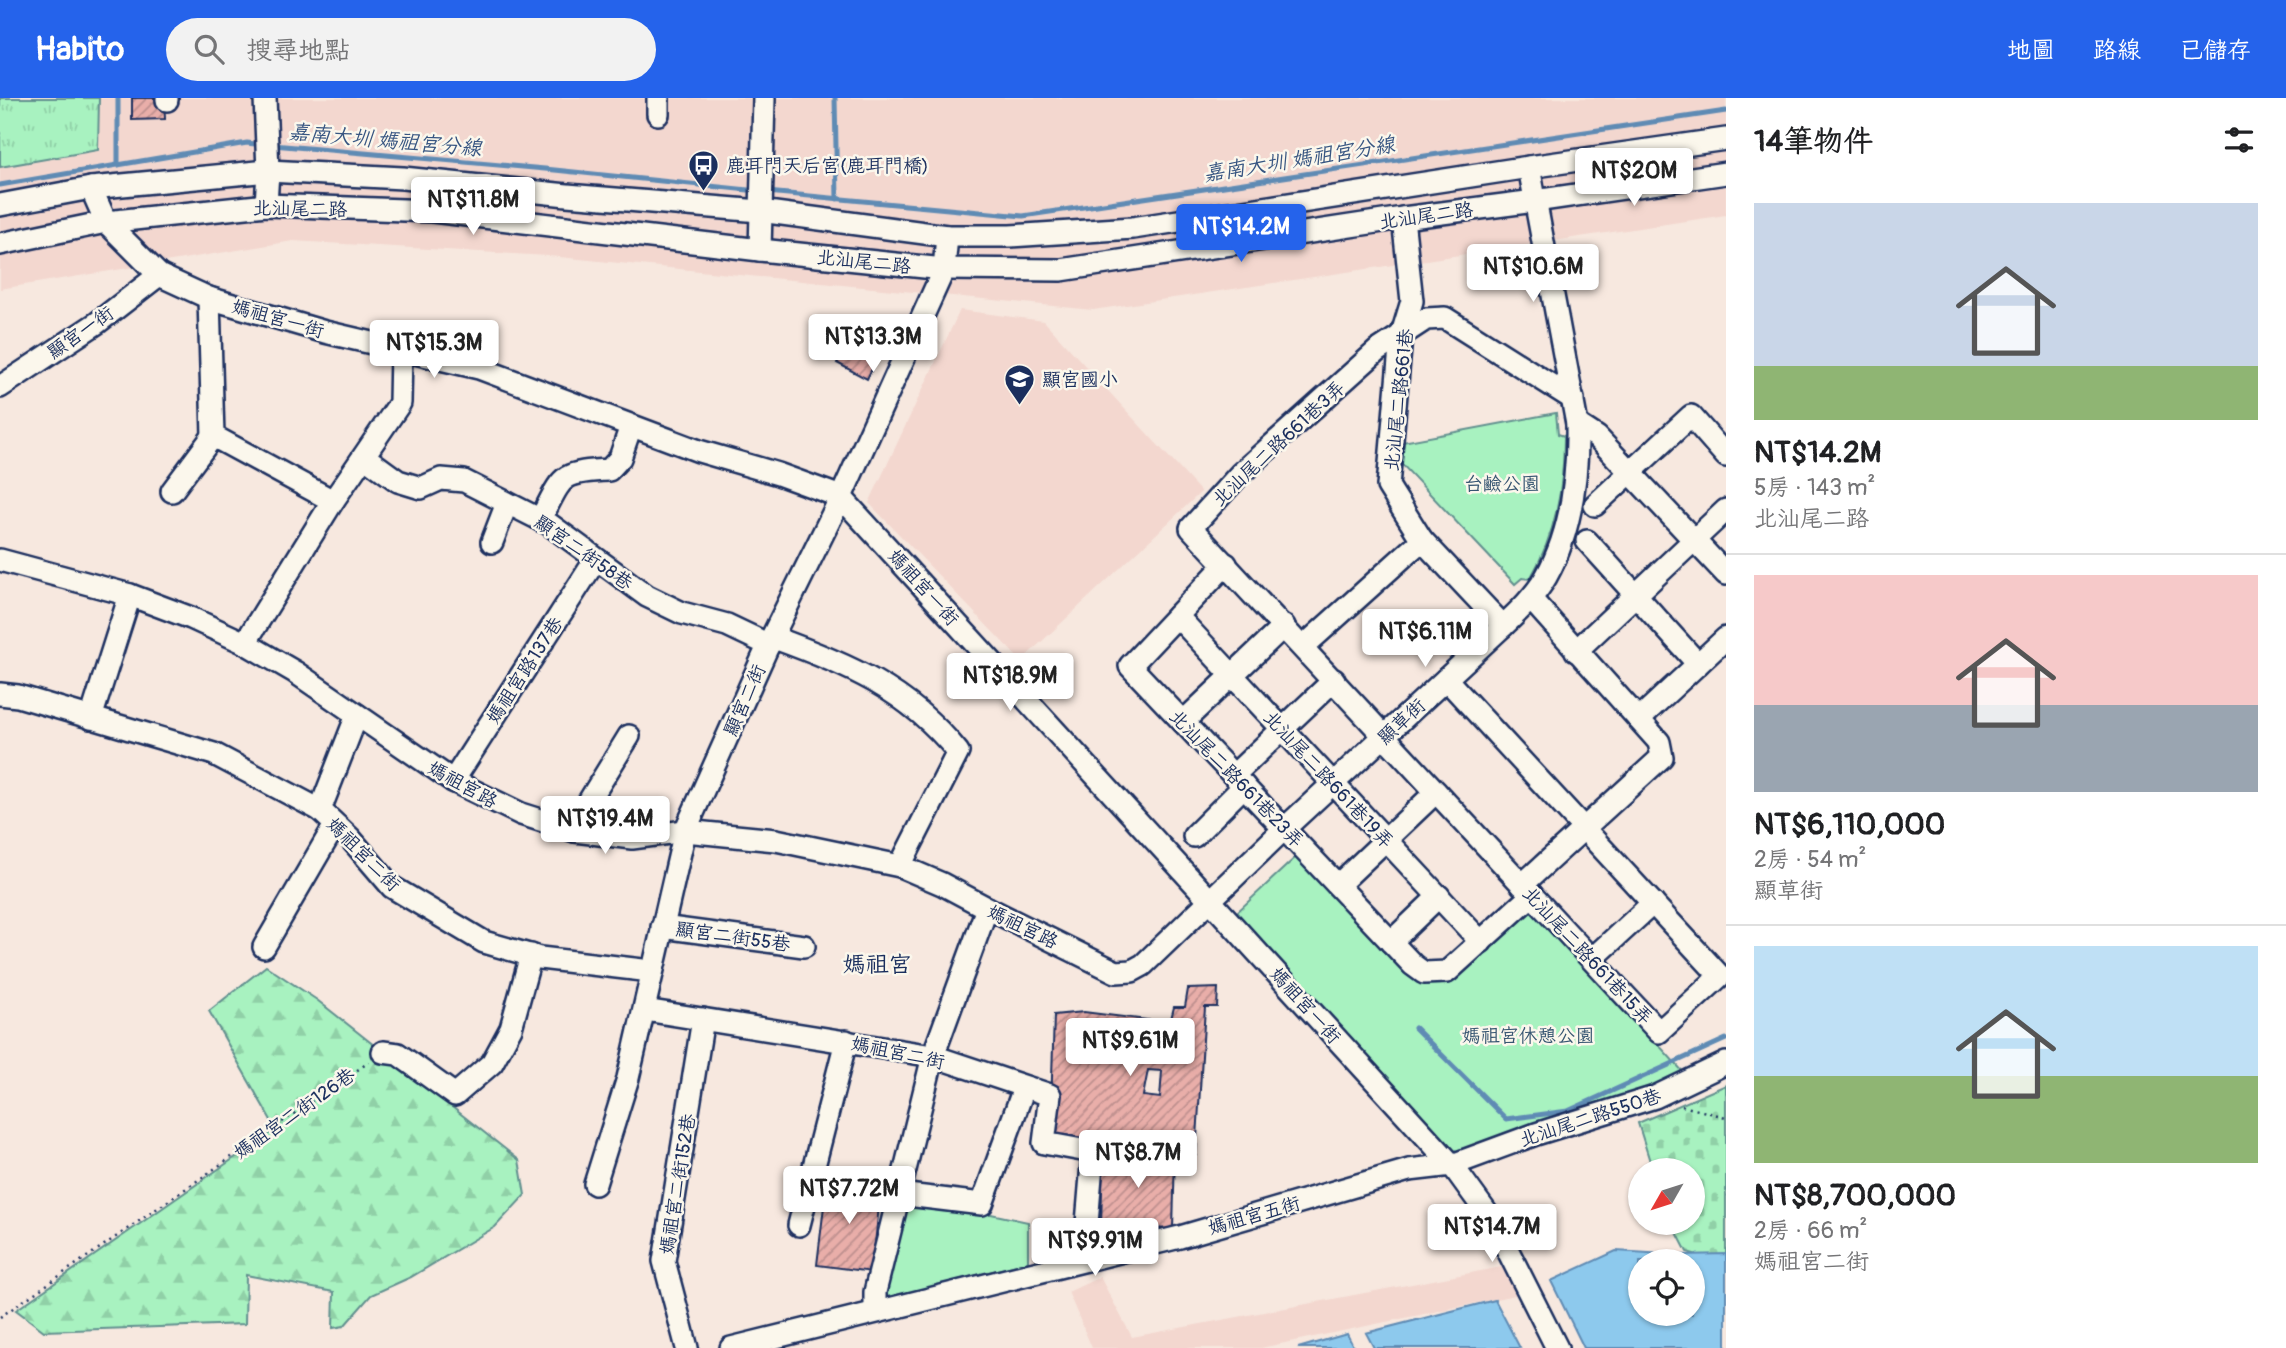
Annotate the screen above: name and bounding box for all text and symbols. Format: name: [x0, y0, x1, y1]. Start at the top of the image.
search box: [166, 18, 656, 81]
text: Habito: [35, 29, 124, 70]
icon: search: [190, 30, 228, 68]
text: 搜尋地點: [246, 35, 350, 67]
text: 地圖: [2007, 36, 2055, 65]
text: 路線: [2093, 36, 2141, 65]
text: 已儲存: [2179, 36, 2251, 65]
water label: 嘉南大圳 媽祖宮分線: [287, 119, 484, 162]
icon: filters: [2220, 121, 2258, 159]
text: 14筆物件: [1754, 123, 1873, 160]
water label: 嘉南大圳 媽祖宮分線: [1201, 131, 1398, 188]
bus stop icon: 鹿耳門天后宮(鹿耳門橋): [686, 148, 720, 192]
pin: NT$20M: [1577, 148, 1691, 208]
place label: 鹿耳門天后宮(鹿耳門橋): [726, 154, 929, 178]
text: NT$20M: [1591, 156, 1677, 185]
pin: NT$11.8M: [401, 178, 545, 237]
text: NT$11.8M: [427, 185, 519, 214]
street label: 北汕尾二路: [252, 196, 348, 222]
street label: 北汕尾二路: [1377, 197, 1475, 234]
pin: NT$14.2M: [1169, 204, 1313, 264]
text: NT$14.2M: [1192, 212, 1290, 241]
pin: NT$10.6M: [1461, 244, 1605, 304]
street label: 北汕尾二路: [815, 245, 912, 279]
icon: home: [1943, 248, 2069, 374]
text: NT$10.6M: [1483, 252, 1583, 281]
street label: 媽祖宮一街: [229, 294, 327, 344]
street label: 顯宮一街: [43, 301, 119, 364]
pin: NT$13.3M: [801, 314, 945, 374]
pin: NT$15.3M: [362, 320, 506, 380]
text: NT$13.3M: [824, 322, 922, 351]
street label: 北汕尾二路661巷: [1380, 327, 1418, 473]
text: NT$15.3M: [386, 328, 482, 357]
school or university icon: 顯宮國小: [1002, 362, 1036, 406]
place label: 顯宮國小: [1042, 368, 1118, 392]
street label: 北汕尾二路661巷3弄: [1207, 376, 1350, 512]
text: NT$14.2M: [1754, 434, 1881, 471]
park label: 台鹼公園: [1464, 472, 1540, 496]
text: 5房 · 143 m²: [1754, 473, 1875, 502]
text: 北汕尾二路: [1754, 504, 1869, 533]
street label: 顯宮二街58巷: [529, 510, 637, 596]
street label: 媽祖宮一街: [883, 544, 964, 631]
pin: NT$6.11M: [1353, 610, 1497, 669]
street label: 媽祖宮路137巷: [481, 612, 568, 729]
text: NT$6.11M: [1378, 617, 1472, 646]
icon: home: [1943, 620, 2069, 746]
pin: NT$18.9M: [938, 654, 1082, 713]
street label: 顯宮二街: [718, 661, 771, 740]
text: NT$18.9M: [963, 661, 1057, 690]
street label: 顯草街: [1373, 694, 1431, 750]
street label: 北汕尾二路661巷23弄: [1164, 704, 1309, 853]
street label: 北汕尾二路661巷19弄: [1258, 706, 1398, 854]
street label: 媽祖宮路: [423, 756, 502, 814]
pin: NT$19.4M: [533, 796, 677, 856]
text: NT$19.4M: [557, 804, 653, 833]
text: NT$6,110,000: [1754, 806, 1945, 843]
street label: 媽祖宮二街: [321, 813, 405, 897]
text: 2房 · 54 m²: [1754, 845, 1866, 874]
text: 顯草街: [1754, 876, 1823, 905]
street label: 北汕尾二路661巷15弄: [1517, 882, 1658, 1030]
street label: 媽祖宮路: [983, 899, 1062, 954]
street label: 顯宮二街55巷: [674, 917, 792, 957]
district label: 媽祖宮: [843, 950, 912, 979]
street label: 媽祖宮一街: [1265, 962, 1346, 1049]
icon: home: [1943, 991, 2069, 1117]
pin: NT$9.61M: [1058, 1018, 1202, 1078]
park label: 媽祖宮休憩公園: [1461, 1024, 1595, 1048]
text: NT$9.61M: [1082, 1026, 1178, 1055]
street label: 媽祖宮二街: [849, 1031, 947, 1075]
street label: 媽祖宮二街126巷: [229, 1063, 360, 1165]
street label: 北汕尾二路550巷: [1516, 1084, 1664, 1152]
street label: 媽祖宮二街152巷: [655, 1112, 701, 1256]
pin: NT$8.7M: [1073, 1130, 1203, 1190]
text: NT$8.7M: [1095, 1138, 1181, 1167]
north arrow: [1628, 1158, 1704, 1236]
map controls: [1628, 1158, 1705, 1326]
pin: NT$7.72M: [777, 1166, 921, 1226]
text: NT$7.72M: [799, 1174, 899, 1203]
text: NT$8,700,000: [1754, 1177, 1956, 1214]
street label: 媽祖宮五街: [1205, 1191, 1303, 1241]
pin: NT$14.7M: [1420, 1204, 1564, 1264]
text: NT$14.7M: [1444, 1212, 1540, 1241]
text: 2房 · 66 m²: [1754, 1216, 1867, 1245]
pin: NT$9.91M: [1023, 1218, 1167, 1278]
text: NT$9.91M: [1047, 1226, 1143, 1255]
text: 媽祖宮二街: [1754, 1247, 1869, 1276]
button: locate: [1628, 1249, 1705, 1326]

